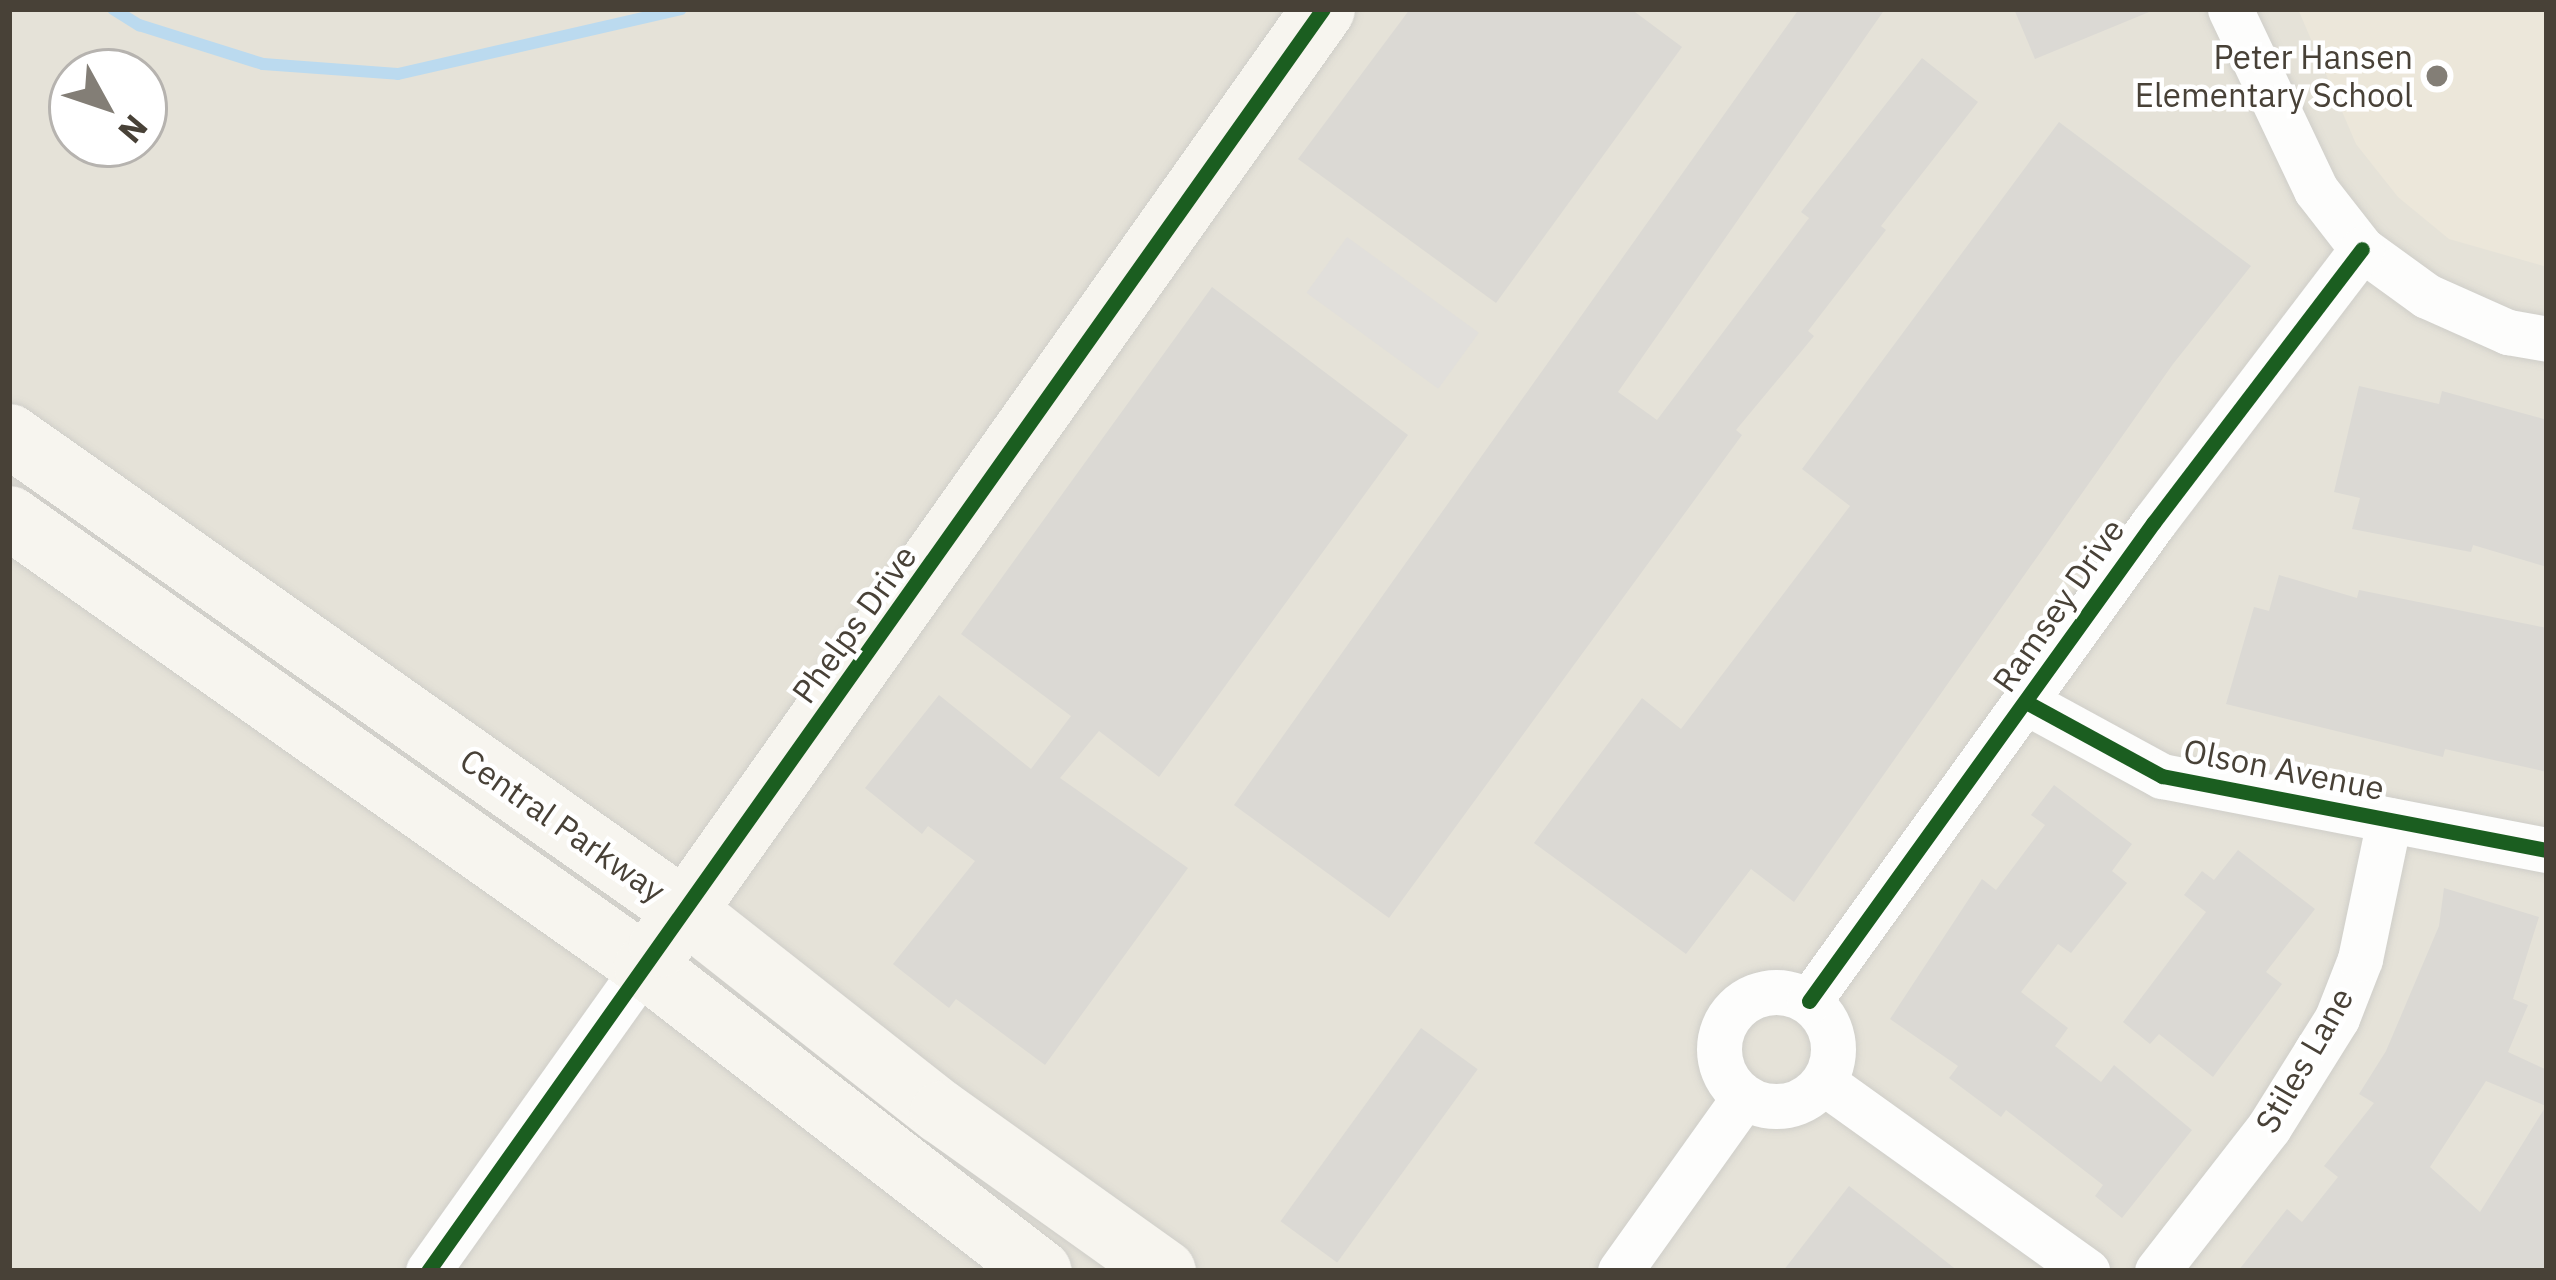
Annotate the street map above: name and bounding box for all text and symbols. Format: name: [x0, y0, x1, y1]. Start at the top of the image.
place label: Peter Hansen Elementary School: [2135, 37, 2413, 115]
north arrow: [48, 48, 168, 168]
marker: Peter Hansen Elementary School: [2424, 63, 2450, 89]
text: N: [110, 107, 158, 153]
street label: Ramsey Drive: [1984, 511, 2132, 699]
street label: Phelps Drive: [783, 537, 925, 711]
street label: Olson Avenue: [2180, 730, 2388, 808]
street label: Central Parkway: [453, 740, 673, 910]
street label: Stiles Lane: [2247, 980, 2361, 1140]

